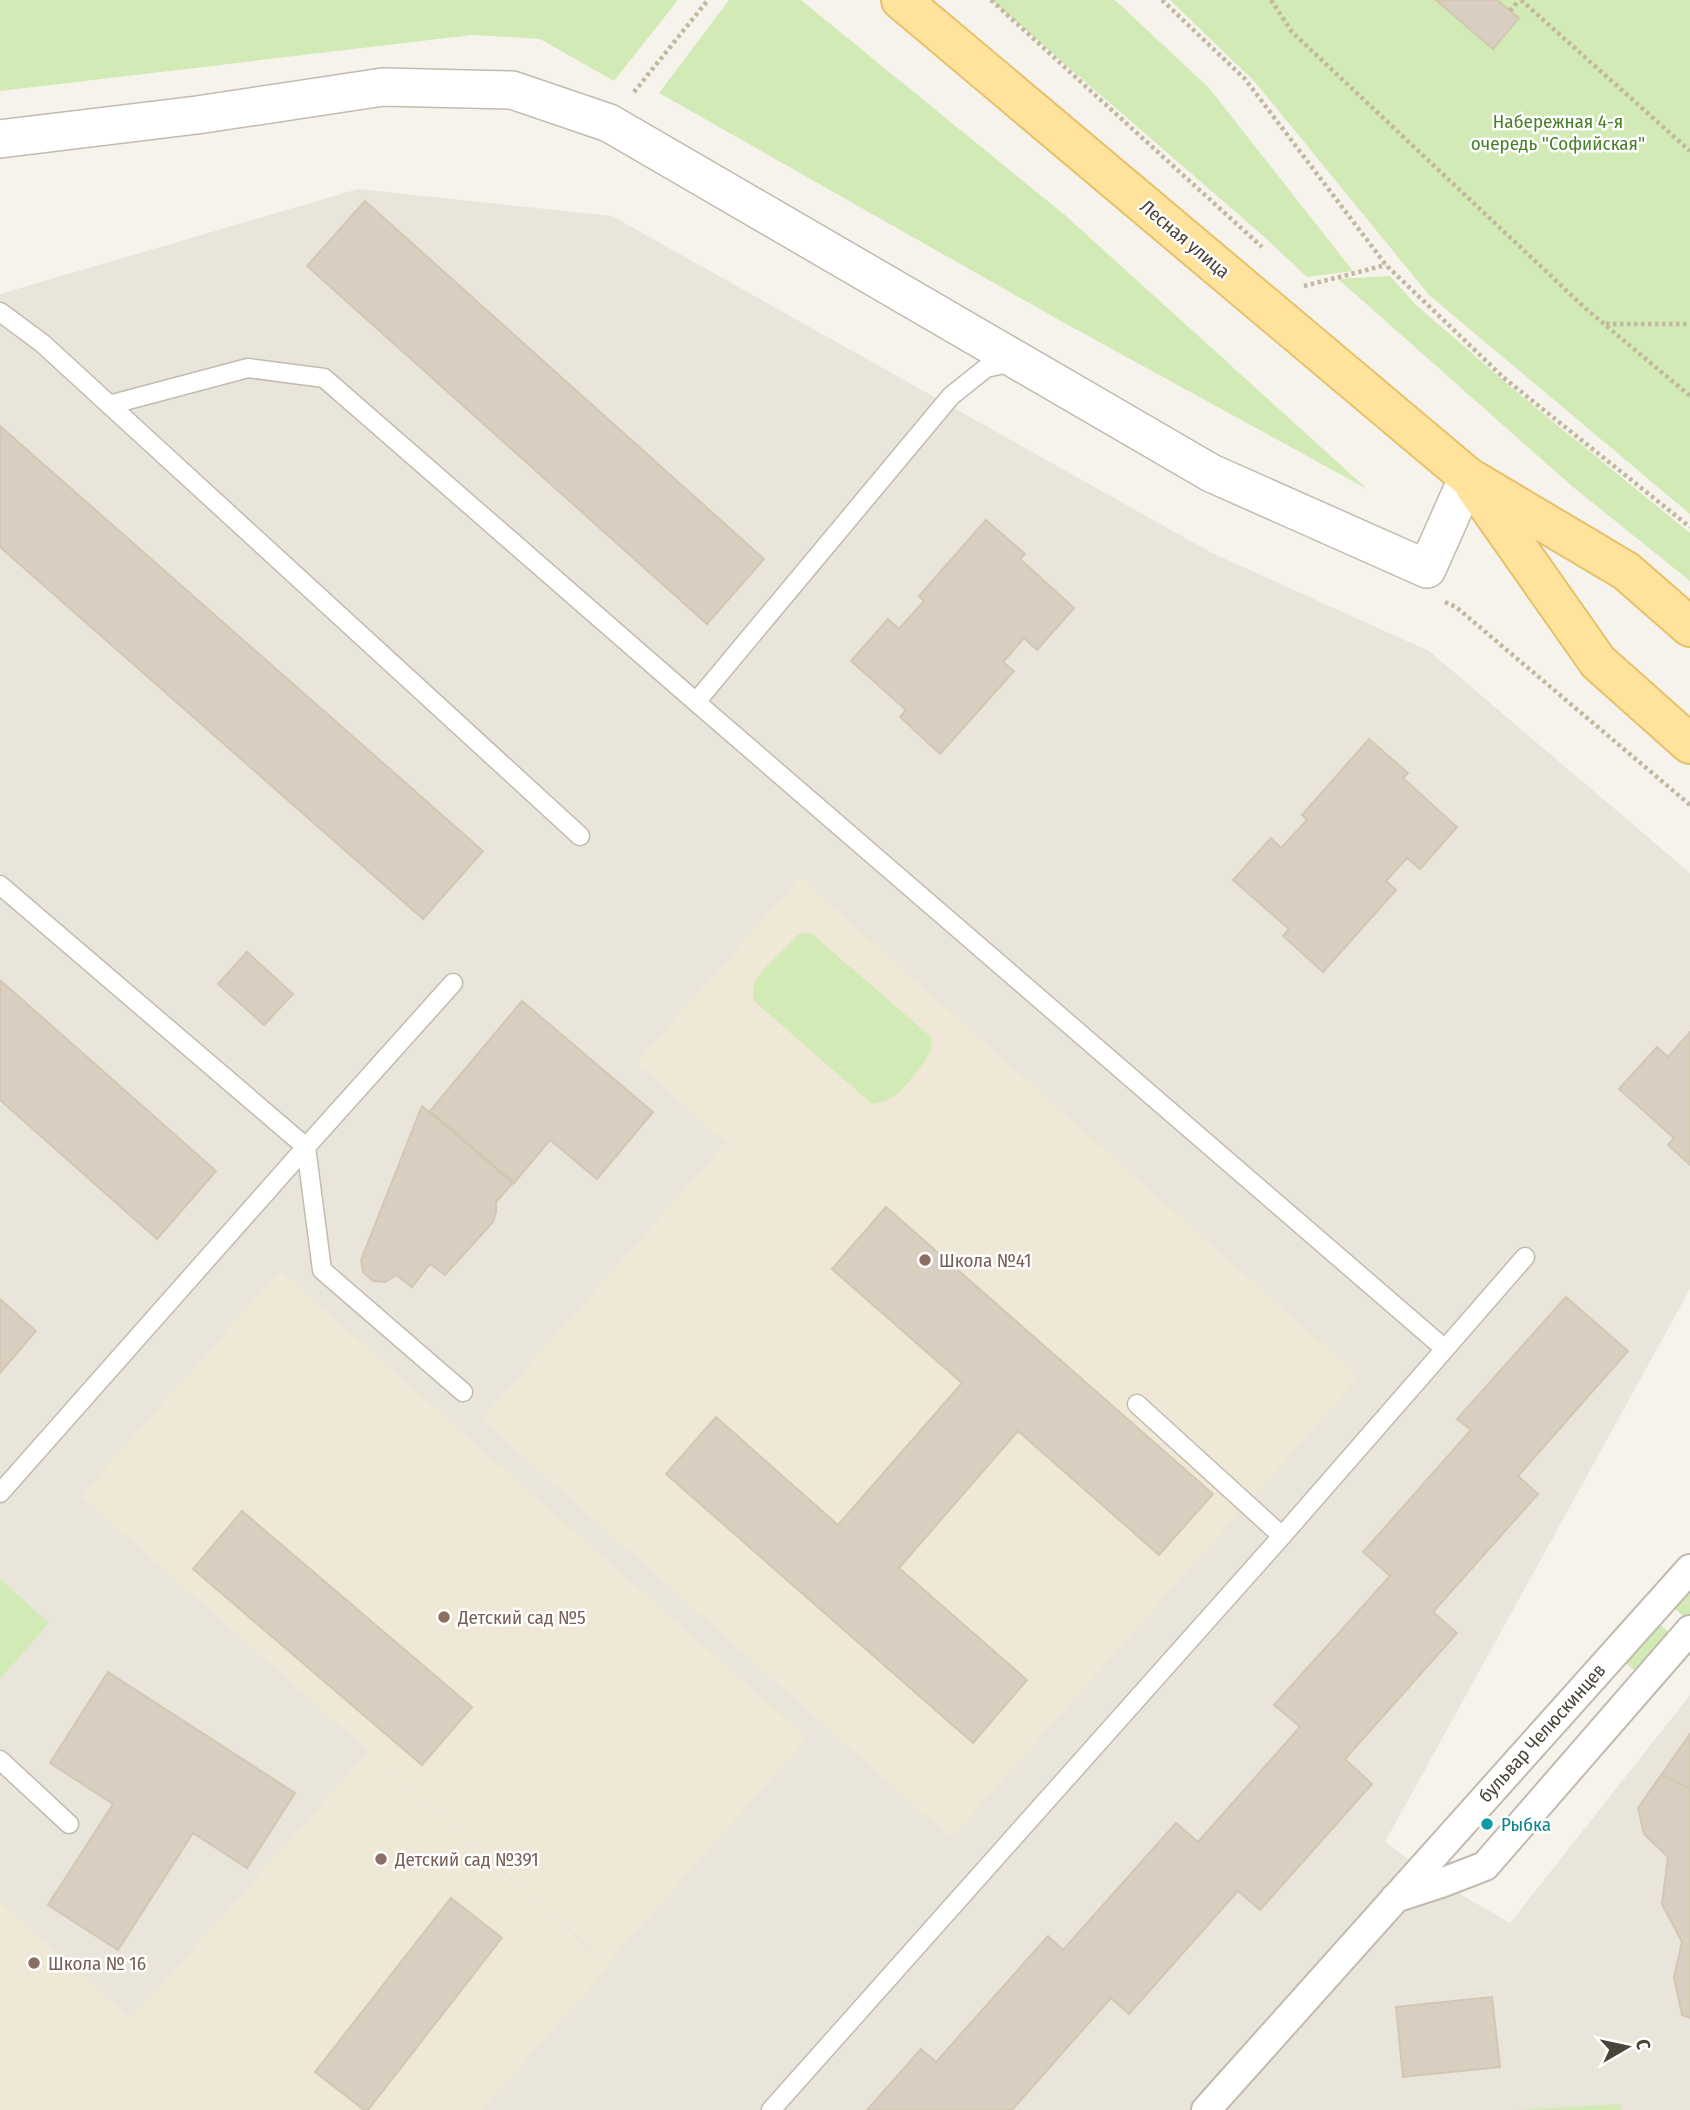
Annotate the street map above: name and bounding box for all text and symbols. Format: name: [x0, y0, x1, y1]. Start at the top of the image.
park label: Набережная 4-я очередь "Софийская": [1471, 110, 1645, 155]
street label: Лесная улица: [1136, 195, 1234, 283]
place label: Школа №41: [939, 1249, 1031, 1272]
marker: Школа №41: [917, 1252, 933, 1268]
place label: Детский сад №5: [457, 1606, 586, 1629]
marker: Детский сад №5: [436, 1609, 452, 1625]
street label: бульвар Челюскинцев: [1474, 1659, 1610, 1807]
place label: Рыбка: [1501, 1813, 1551, 1836]
marker: Рыбка: [1479, 1816, 1495, 1832]
place label: Детский сад №391: [394, 1848, 539, 1871]
marker: Детский сад №391: [373, 1851, 389, 1867]
place label: Школа № 16: [48, 1952, 146, 1975]
marker: Школа № 16: [26, 1955, 42, 1971]
north arrow: [1592, 2012, 1662, 2082]
text: С: [1631, 2038, 1655, 2051]

